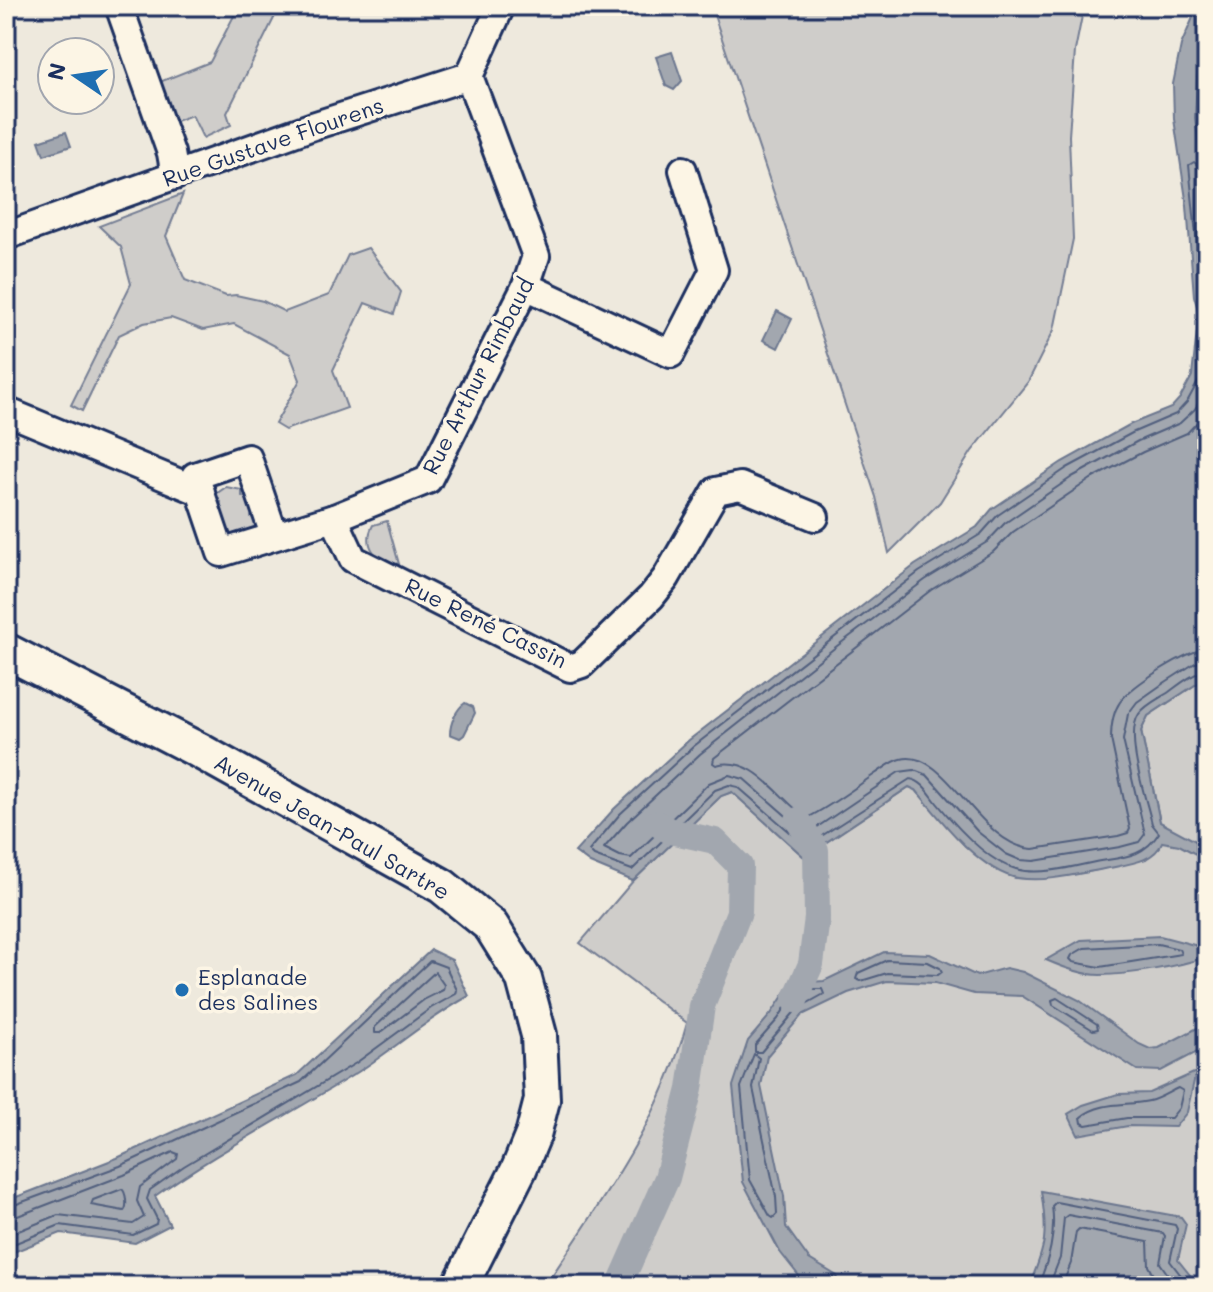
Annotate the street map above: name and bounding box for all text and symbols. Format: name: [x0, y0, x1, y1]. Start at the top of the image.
north arrow: [36, 36, 116, 116]
text: N: [40, 60, 72, 83]
street label: Rue Gustave Flourens: [158, 90, 387, 193]
street label: Rue Arthur Rimbaud: [415, 272, 540, 479]
street label: Rue René Cassin: [400, 571, 572, 674]
street label: Avenue Jean-Paul Sartre: [209, 747, 455, 906]
place label: Esplanade des Salines: [198, 962, 318, 1016]
marker: Esplanade des Salines: [173, 981, 191, 999]

